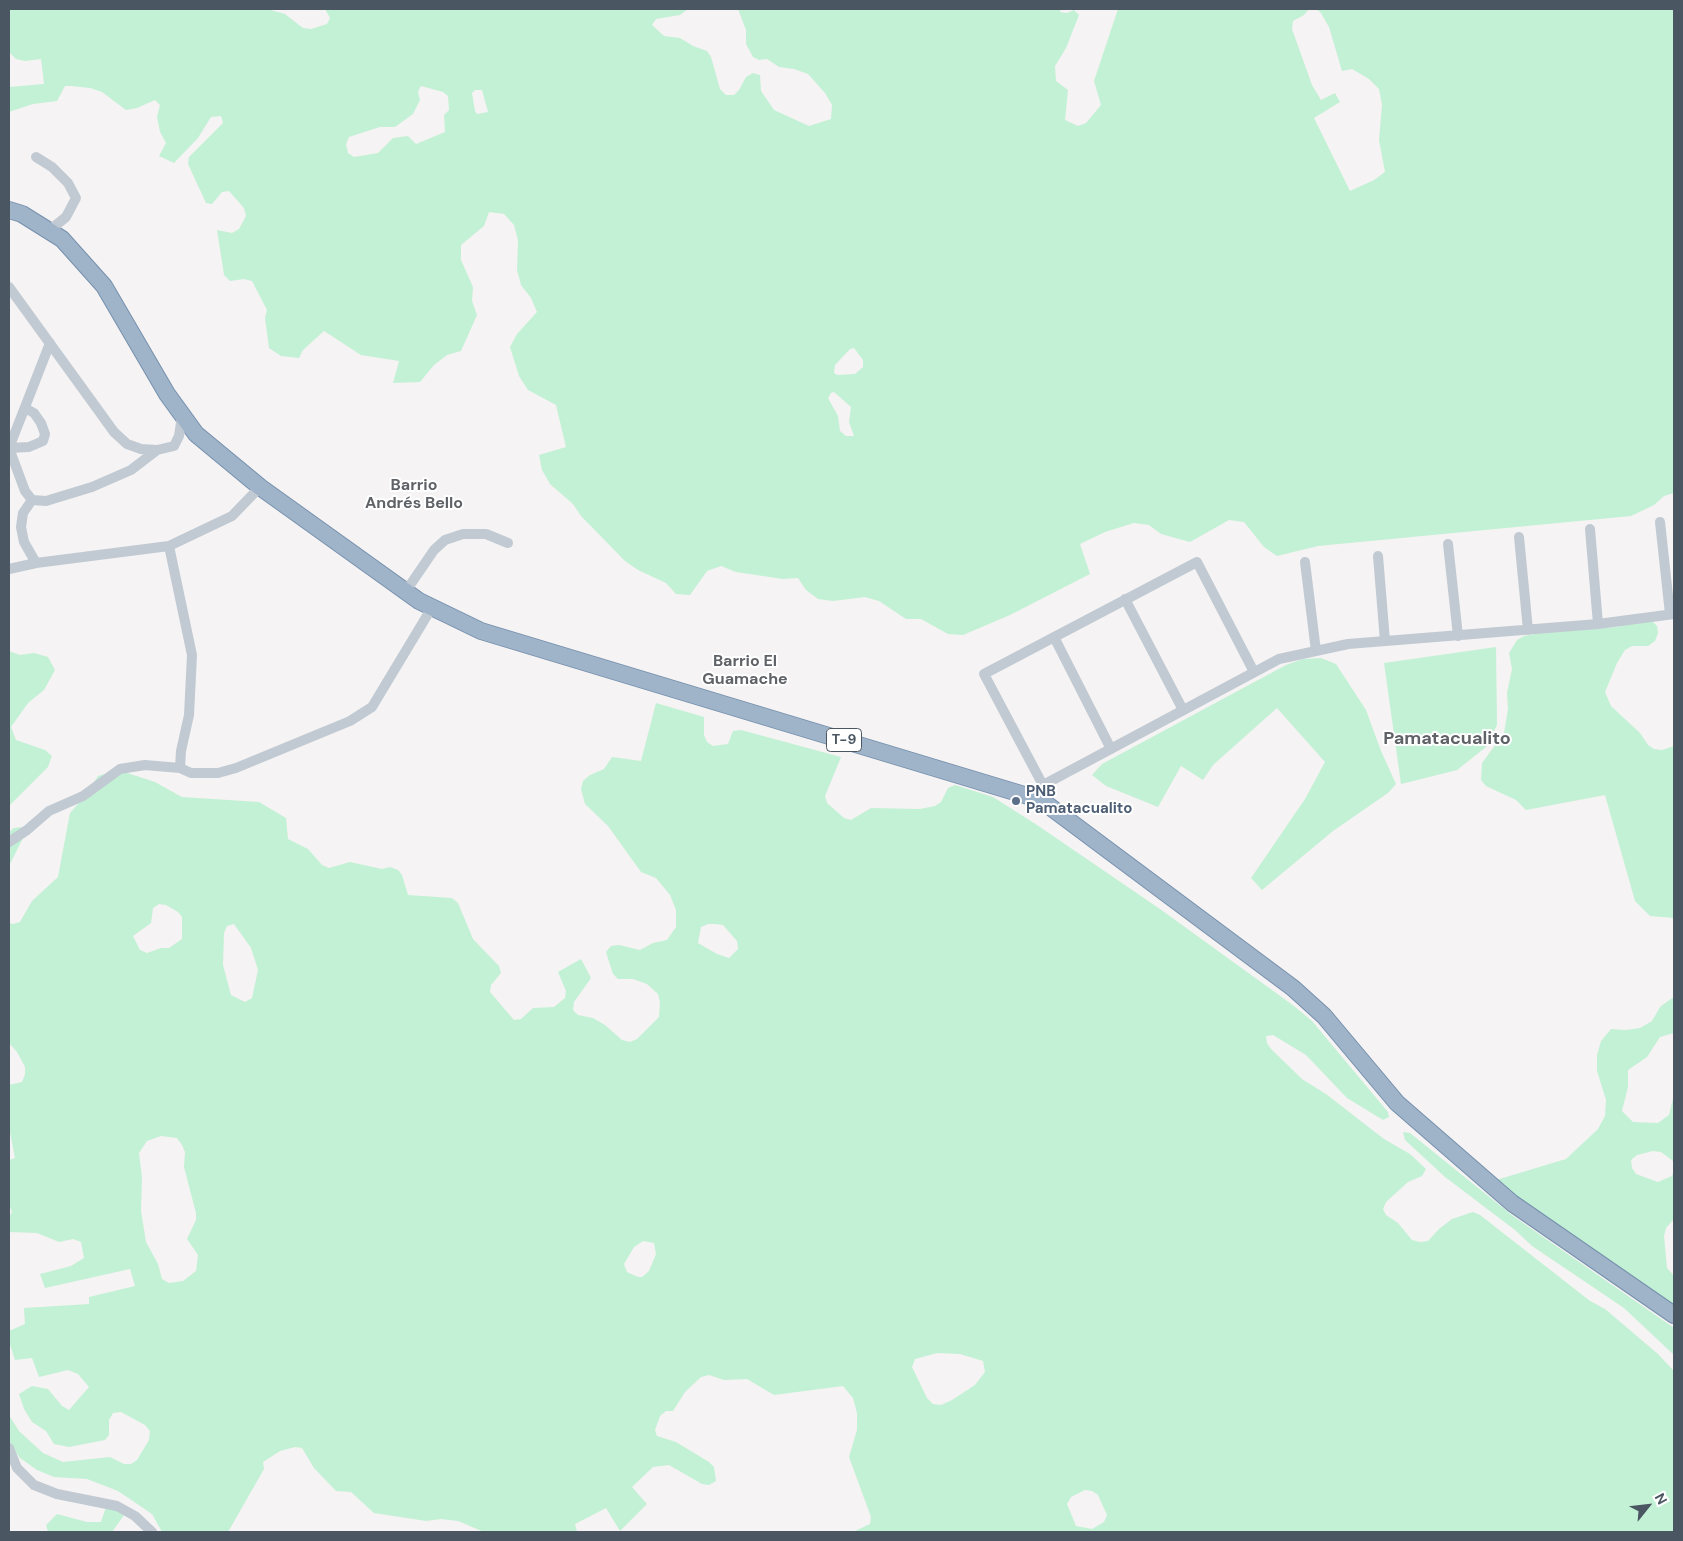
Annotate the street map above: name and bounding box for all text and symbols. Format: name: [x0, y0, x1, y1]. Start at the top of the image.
district label: Barrio Andrés Bello: [365, 476, 463, 514]
district label: Barrio El Guamache: [702, 652, 788, 690]
road number: T-9: [826, 728, 862, 752]
district label: Pamatacualito: [1383, 728, 1511, 750]
place label: PNB Pamatacualito: [1026, 783, 1132, 818]
marker: PNB Pamatacualito: [1010, 795, 1022, 807]
north arrow: [1623, 1481, 1673, 1531]
text: N: [1651, 1490, 1671, 1508]

